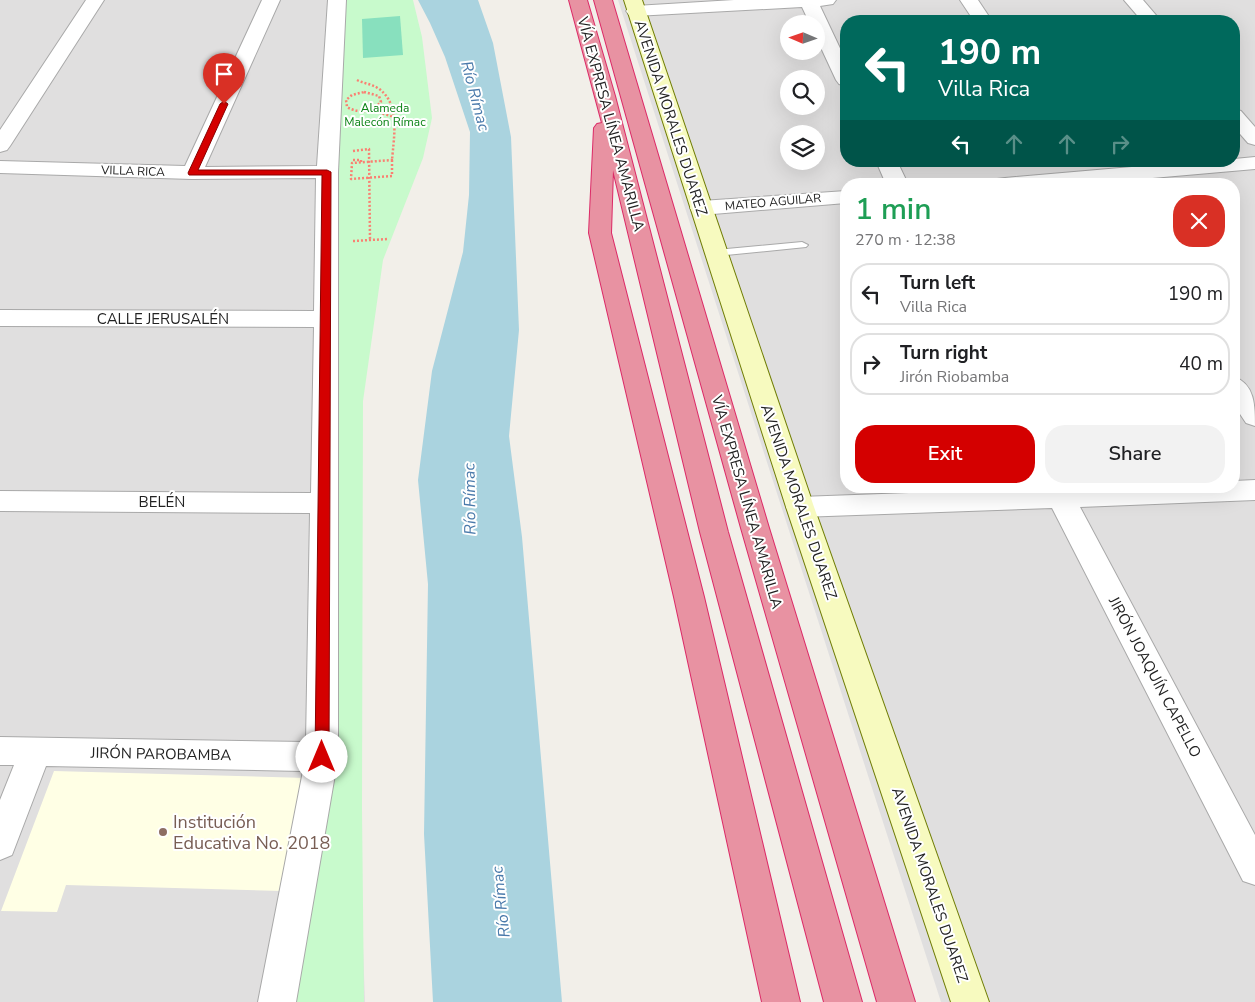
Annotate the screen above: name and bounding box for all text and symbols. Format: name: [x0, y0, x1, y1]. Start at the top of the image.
street label: VÍA EXPRESA LÍNEA AMARILLA: [572, 14, 649, 234]
north arrow: [780, 15, 825, 60]
map controls: [780, 15, 825, 170]
street label: AVENIDA MORALES DUAREZ: [630, 17, 712, 219]
text: 190 m: [938, 29, 1041, 76]
icon: left: [855, 35, 920, 100]
pin: [203, 53, 245, 104]
water label: Río Rímac: [455, 59, 495, 134]
icon: arrive: [210, 60, 238, 88]
button: search: [780, 70, 825, 115]
text: Villa Rica: [938, 74, 1030, 104]
park label: Alameda Malecón Rímac: [344, 100, 426, 130]
button: layers: [780, 125, 825, 170]
icon: left: [947, 130, 975, 158]
icon: ahead: [1000, 130, 1028, 158]
icon: ahead: [1053, 130, 1081, 158]
icon: right: [1106, 130, 1134, 158]
street label: VILLA RICA: [100, 162, 165, 180]
text: 1 min: [855, 189, 931, 230]
street label: MATEO AGUILAR: [724, 190, 822, 214]
button: close: [1173, 195, 1225, 247]
text: 270 m · 12:38: [855, 229, 956, 251]
text: Turn left: [900, 270, 975, 296]
icon: left: [857, 280, 885, 308]
text: 190 m: [1168, 281, 1223, 307]
text: Villa Rica: [900, 296, 967, 318]
street label: CALLE JERUSALÉN: [97, 309, 229, 329]
text: Turn right: [900, 340, 987, 366]
icon: right: [857, 350, 885, 378]
text: 40 m: [1179, 351, 1223, 377]
text: Jirón Riobamba: [900, 366, 1009, 388]
street label: VÍA EXPRESA LÍNEA AMARILLA: [707, 392, 787, 611]
street label: AVENIDA MORALES DUAREZ: [756, 402, 842, 602]
button: Exit: [855, 425, 1035, 483]
button: Share: [1045, 425, 1225, 483]
water label: Río Rímac: [458, 463, 482, 535]
street label: BELÉN: [139, 492, 185, 512]
street label: JIRÓN JOAQUÍN CAPELLO: [1104, 592, 1207, 761]
position arrow: [295, 730, 347, 782]
street label: JIRÓN PAROBAMBA: [89, 742, 232, 765]
street label: AVENIDA MORALES DUAREZ: [887, 785, 973, 985]
place label: Institución Educativa No. 2018: [173, 810, 330, 855]
marker: Institución Educativa No. 2018: [157, 826, 169, 838]
water label: Río Rímac: [486, 865, 516, 939]

